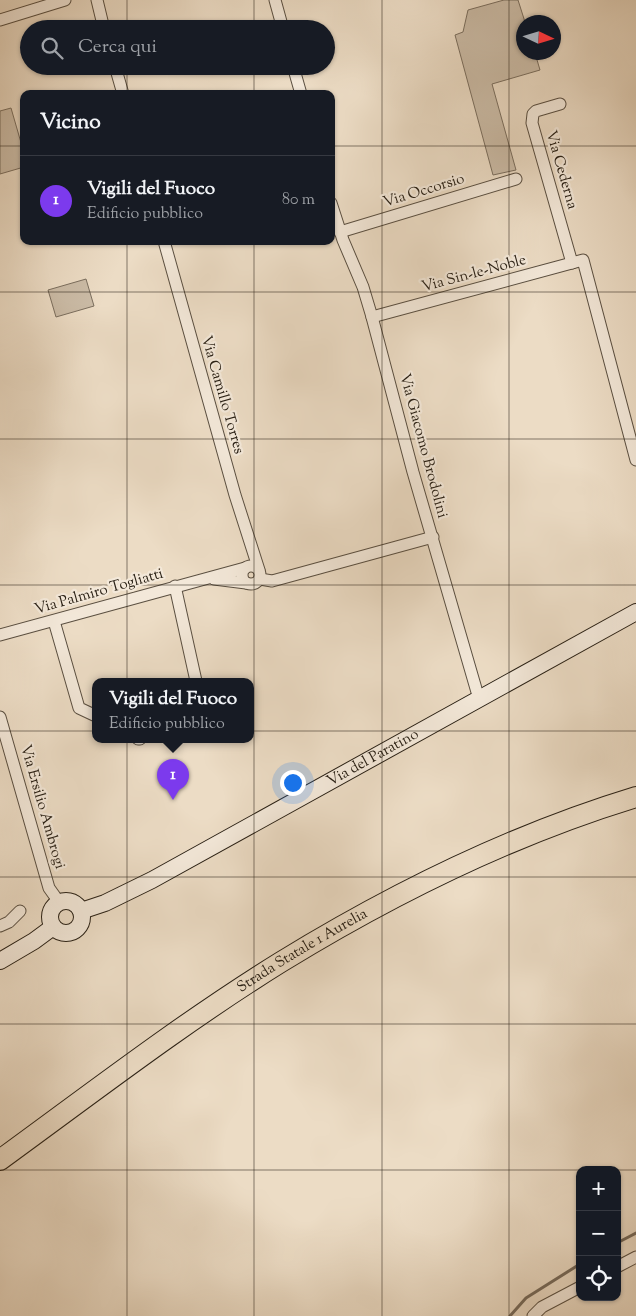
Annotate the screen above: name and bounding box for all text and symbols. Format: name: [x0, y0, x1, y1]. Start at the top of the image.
north arrow: [516, 15, 561, 60]
search box: [20, 20, 335, 75]
icon: search: [38, 34, 66, 62]
text: Cerca qui: [78, 34, 157, 61]
text: Vicino: [40, 108, 101, 138]
street label: Via Cederna: [540, 128, 582, 212]
street label: Via Occorsio: [381, 169, 467, 213]
text: Vigili del Fuoco: [87, 176, 215, 203]
text: 1: [53, 189, 59, 212]
text: 80 m: [282, 189, 315, 212]
text: Edificio pubblico: [87, 203, 203, 226]
street label: Via Sin-le-Noble: [419, 250, 529, 298]
street label: Via Camillo Torres: [195, 333, 249, 457]
street label: Via Giacomo Brodolini: [394, 371, 452, 521]
street label: Via Palmiro Togliatti: [32, 564, 166, 620]
popup: [92, 678, 254, 743]
text: Vigili del Fuoco: [109, 686, 237, 713]
text: Edificio pubblico: [109, 713, 225, 736]
street label: Via del Paratino: [323, 724, 422, 792]
street label: Via Ersilio Ambrogi: [14, 742, 70, 872]
pin: 1: [157, 759, 189, 800]
your location: [280, 770, 306, 796]
street label: Strada Statale 1 Aurelia: [233, 903, 371, 998]
map controls: [576, 1166, 621, 1301]
button: +: [576, 1166, 621, 1211]
button: −: [576, 1211, 621, 1256]
button: locate: [576, 1256, 621, 1301]

